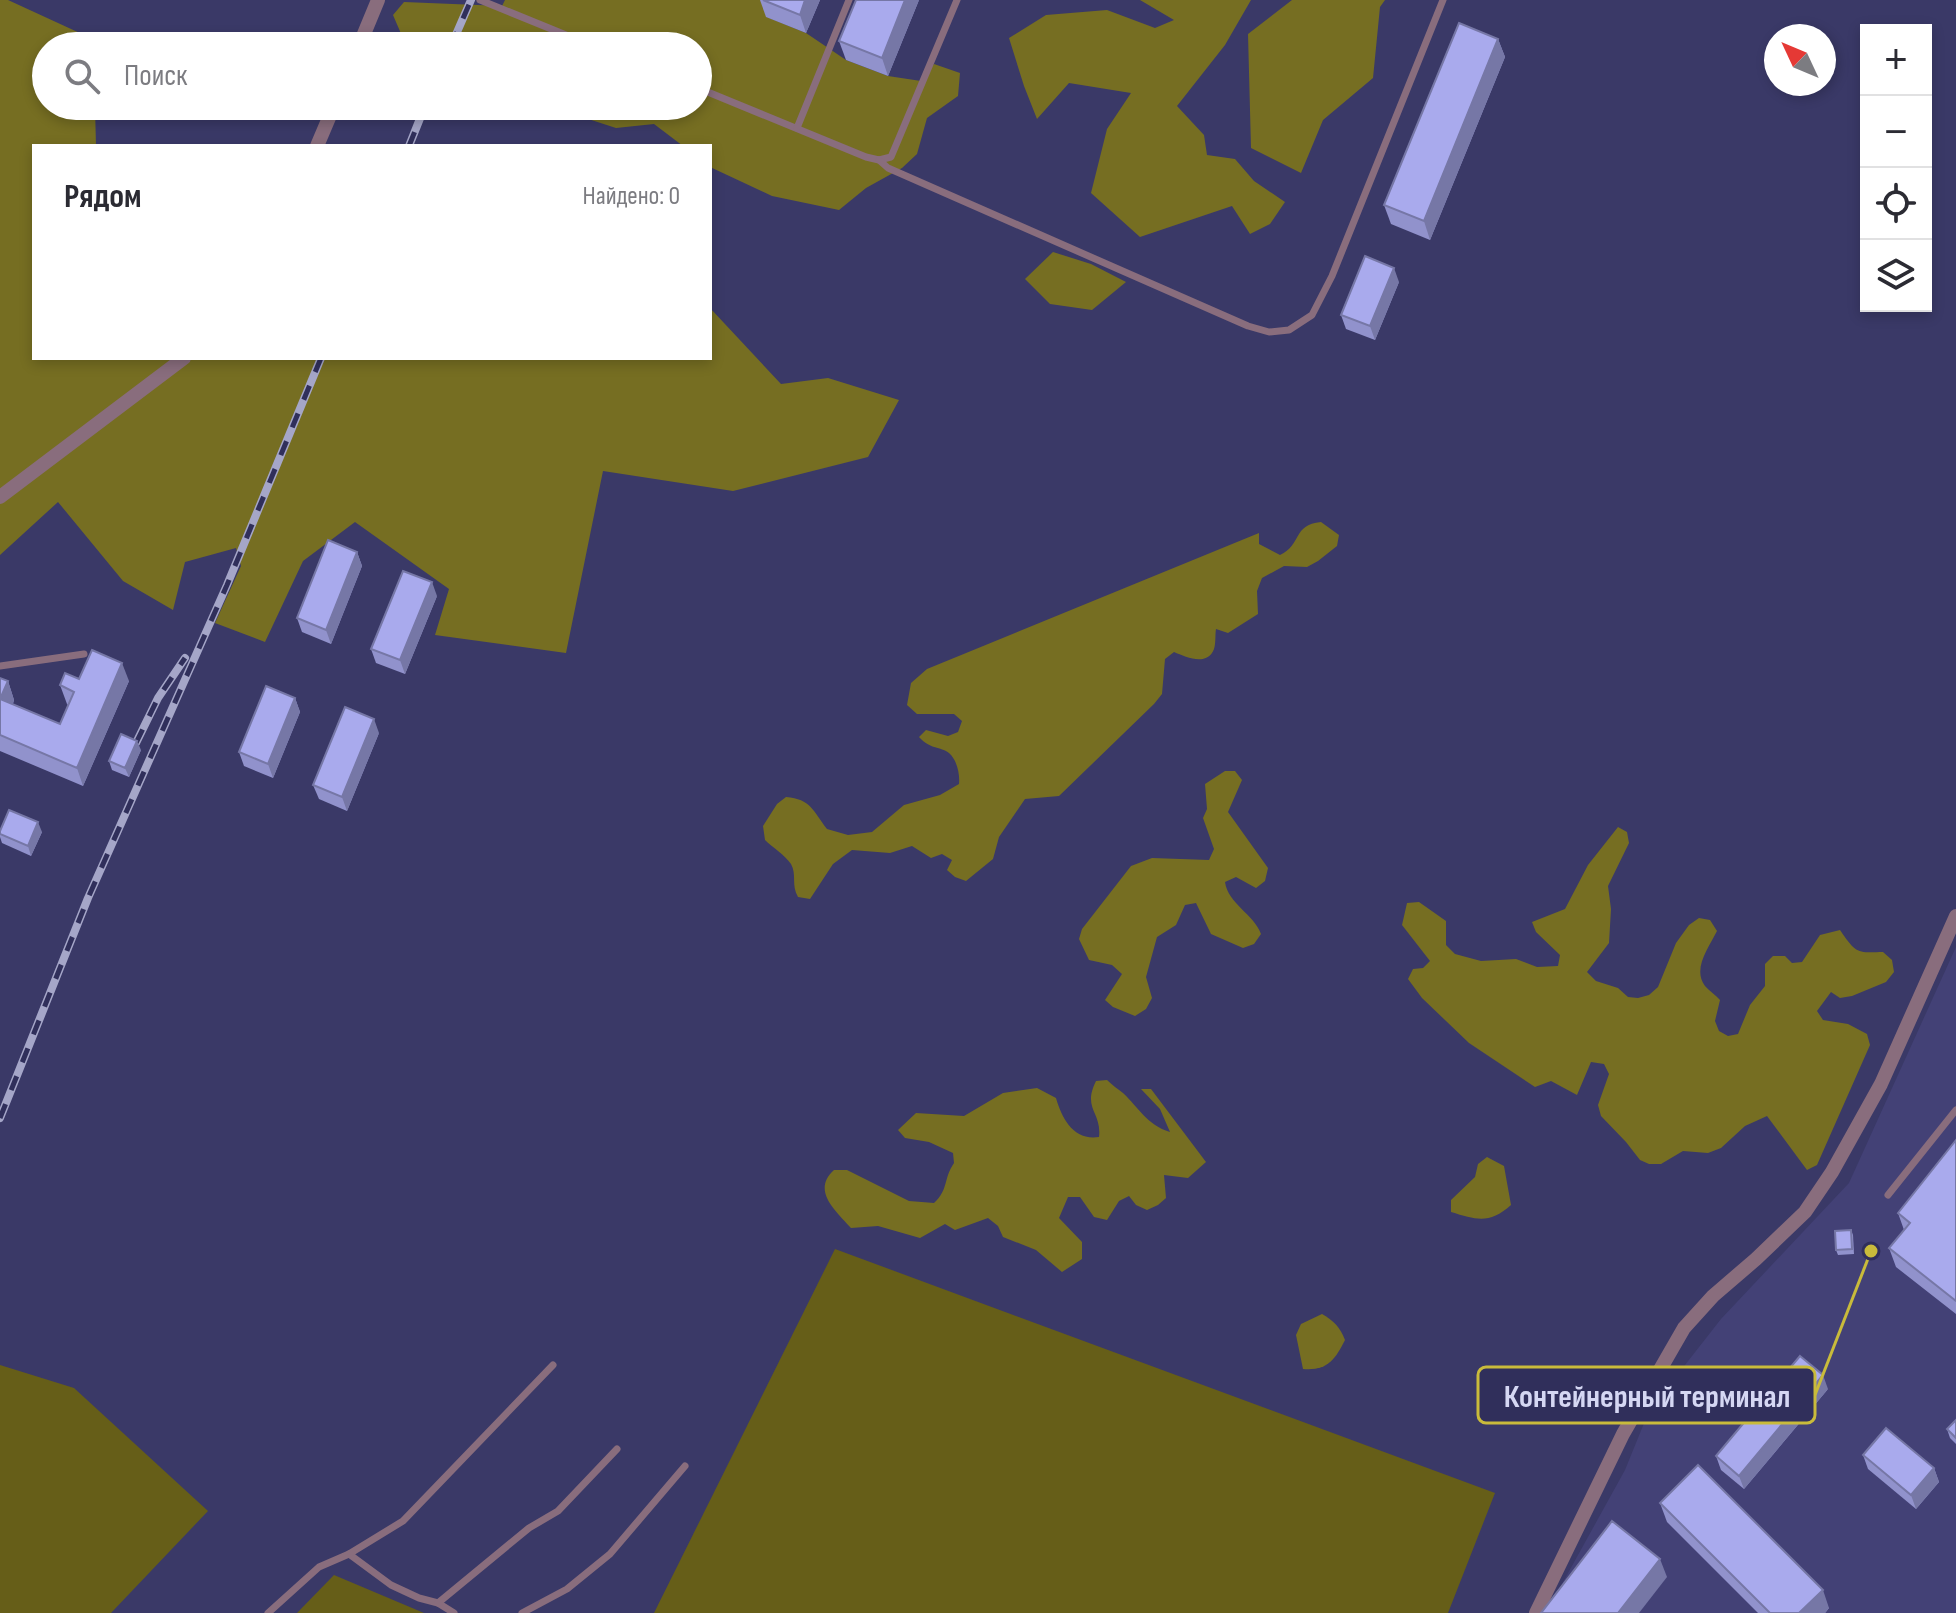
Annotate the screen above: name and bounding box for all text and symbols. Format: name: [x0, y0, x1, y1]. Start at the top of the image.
north arrow: [1764, 24, 1836, 96]
map controls: [1860, 24, 1932, 312]
button: +: [1860, 24, 1932, 96]
search box: [32, 32, 712, 120]
icon: search: [60, 54, 104, 98]
text: Поиск: [124, 58, 187, 94]
button: −: [1860, 96, 1932, 168]
button: locate: [1860, 168, 1932, 240]
text: Рядом: [64, 176, 142, 217]
text: Найдено: 0: [582, 181, 680, 212]
button: layers: [1860, 240, 1932, 312]
callout: Контейнерный терминал: [1478, 1367, 1815, 1423]
text: Контейнерный терминал: [1504, 1378, 1790, 1417]

